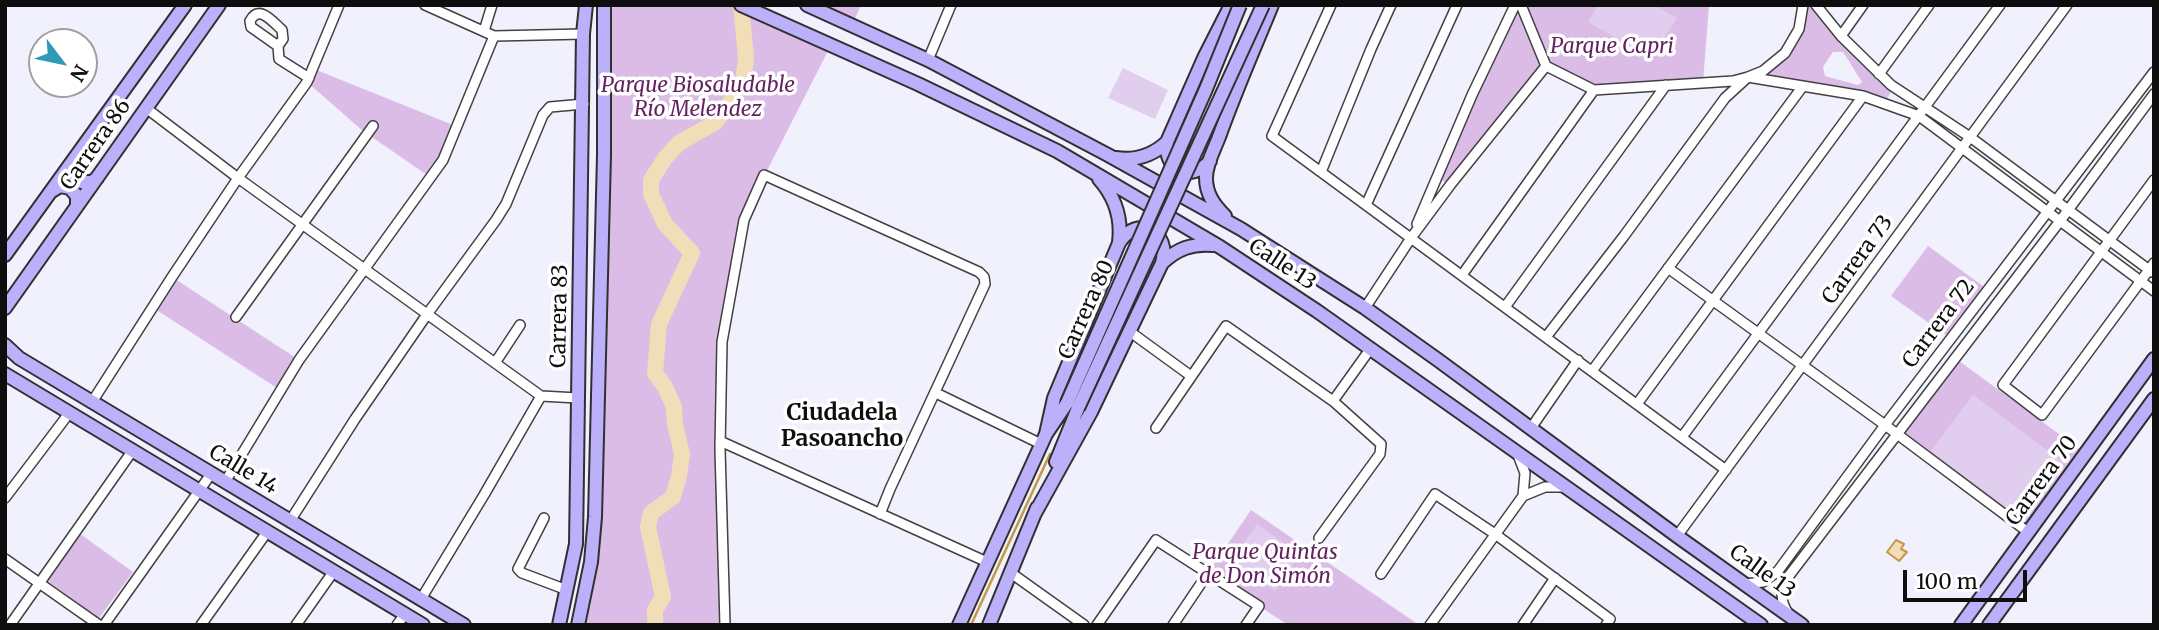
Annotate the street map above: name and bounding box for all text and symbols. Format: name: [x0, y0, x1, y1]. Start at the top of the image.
north arrow: [28, 28, 98, 98]
park label: Parque Capri: [1550, 34, 1674, 60]
text: N: [65, 60, 93, 86]
park label: Parque Biosaludable Río Melendez: [601, 73, 795, 123]
street label: Carrera 86: [56, 95, 136, 195]
street label: Carrera 73: [1817, 211, 1899, 309]
street label: Calle 13: [1244, 234, 1320, 296]
street label: Carrera 80: [1054, 256, 1120, 364]
street label: Carrera 83: [546, 264, 574, 368]
street label: Carrera 72: [1898, 275, 1980, 373]
district label: Ciudadela Pasoancho: [781, 399, 903, 453]
street label: Carrera 70: [2001, 431, 2083, 531]
street label: Calle 14: [204, 440, 282, 500]
park label: Parque Quintas de Don Simón: [1192, 540, 1338, 590]
street label: Calle 13: [1724, 540, 1800, 604]
scale bar: [1907, 556, 2031, 600]
text: 100 m: [1916, 568, 1978, 595]

